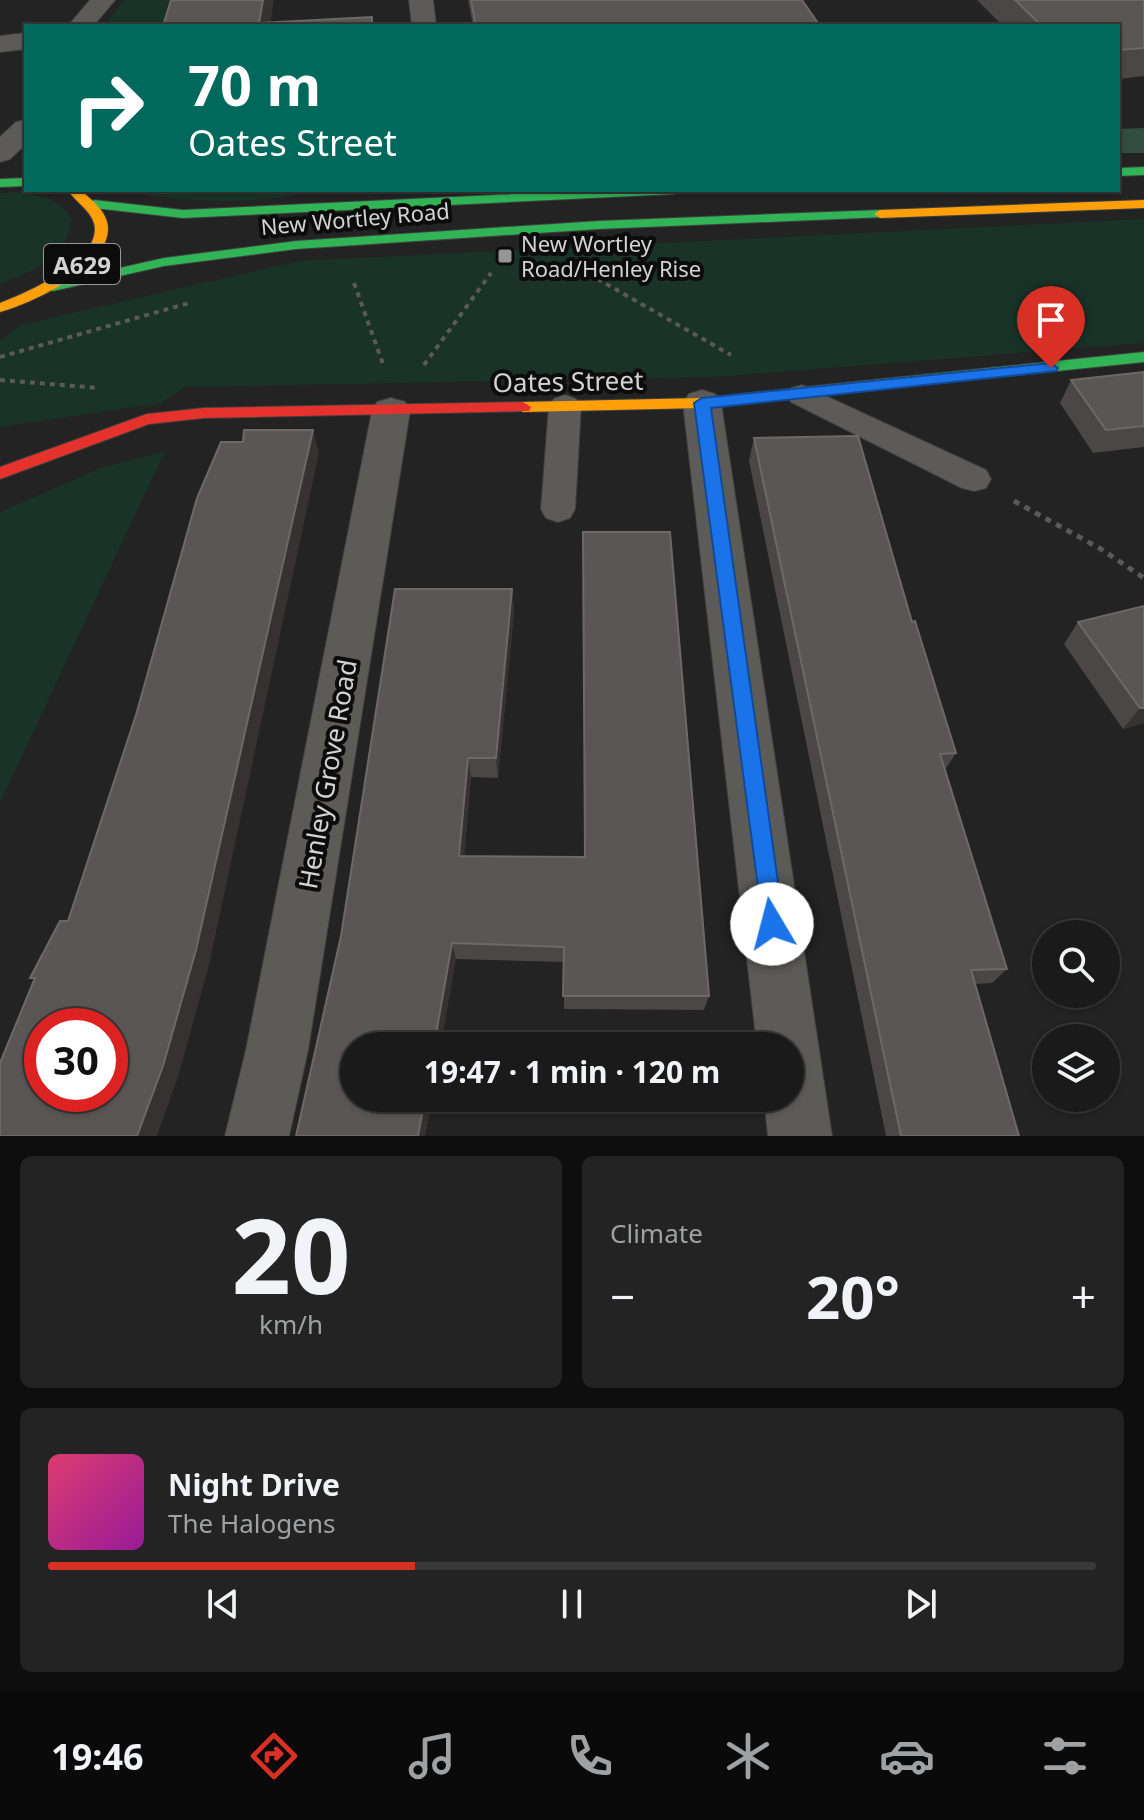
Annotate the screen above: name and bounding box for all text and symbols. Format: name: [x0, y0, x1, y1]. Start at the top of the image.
text: 70 m: [188, 46, 321, 122]
icon: right: [56, 56, 160, 160]
text: Oates Street: [188, 118, 397, 167]
street label: New Wortley Road: [259, 195, 451, 241]
place label: New Wortley Road/Henley Rise: [521, 228, 701, 283]
road number: A629: [44, 244, 120, 284]
marker: New Wortley Road/Henley Rise: [496, 247, 514, 265]
pin: [1017, 286, 1085, 368]
icon: arrive: [1029, 298, 1073, 342]
street label: Oates Street: [492, 362, 644, 400]
street label: Henley Grove Road: [289, 656, 365, 892]
position arrow: [730, 882, 814, 966]
map controls: [1032, 920, 1120, 1112]
button: search: [1032, 920, 1120, 1008]
speed limit sign: 30: [24, 1008, 128, 1112]
button: layers: [1032, 1024, 1120, 1112]
text: 19:47 · 1 min · 120 m: [424, 1051, 720, 1092]
text: 20: [232, 1183, 350, 1324]
text: Climate: [610, 1215, 703, 1251]
text: 20°: [806, 1255, 900, 1337]
text: −: [610, 1266, 635, 1326]
text: +: [1071, 1266, 1096, 1326]
text: km/h: [259, 1306, 323, 1342]
text: Night Drive: [168, 1464, 340, 1505]
text: The Halogens: [168, 1505, 335, 1541]
icon: previous: [201, 1582, 245, 1626]
icon: pause: [550, 1582, 594, 1626]
icon: next: [899, 1582, 943, 1626]
icon: directions: [246, 1728, 302, 1784]
icon: music: [404, 1728, 460, 1784]
icon: phone: [562, 1728, 618, 1784]
icon: climate: [720, 1728, 776, 1784]
icon: car: [879, 1728, 935, 1784]
icon: filters: [1037, 1728, 1093, 1784]
text: 19:46: [51, 1732, 144, 1781]

